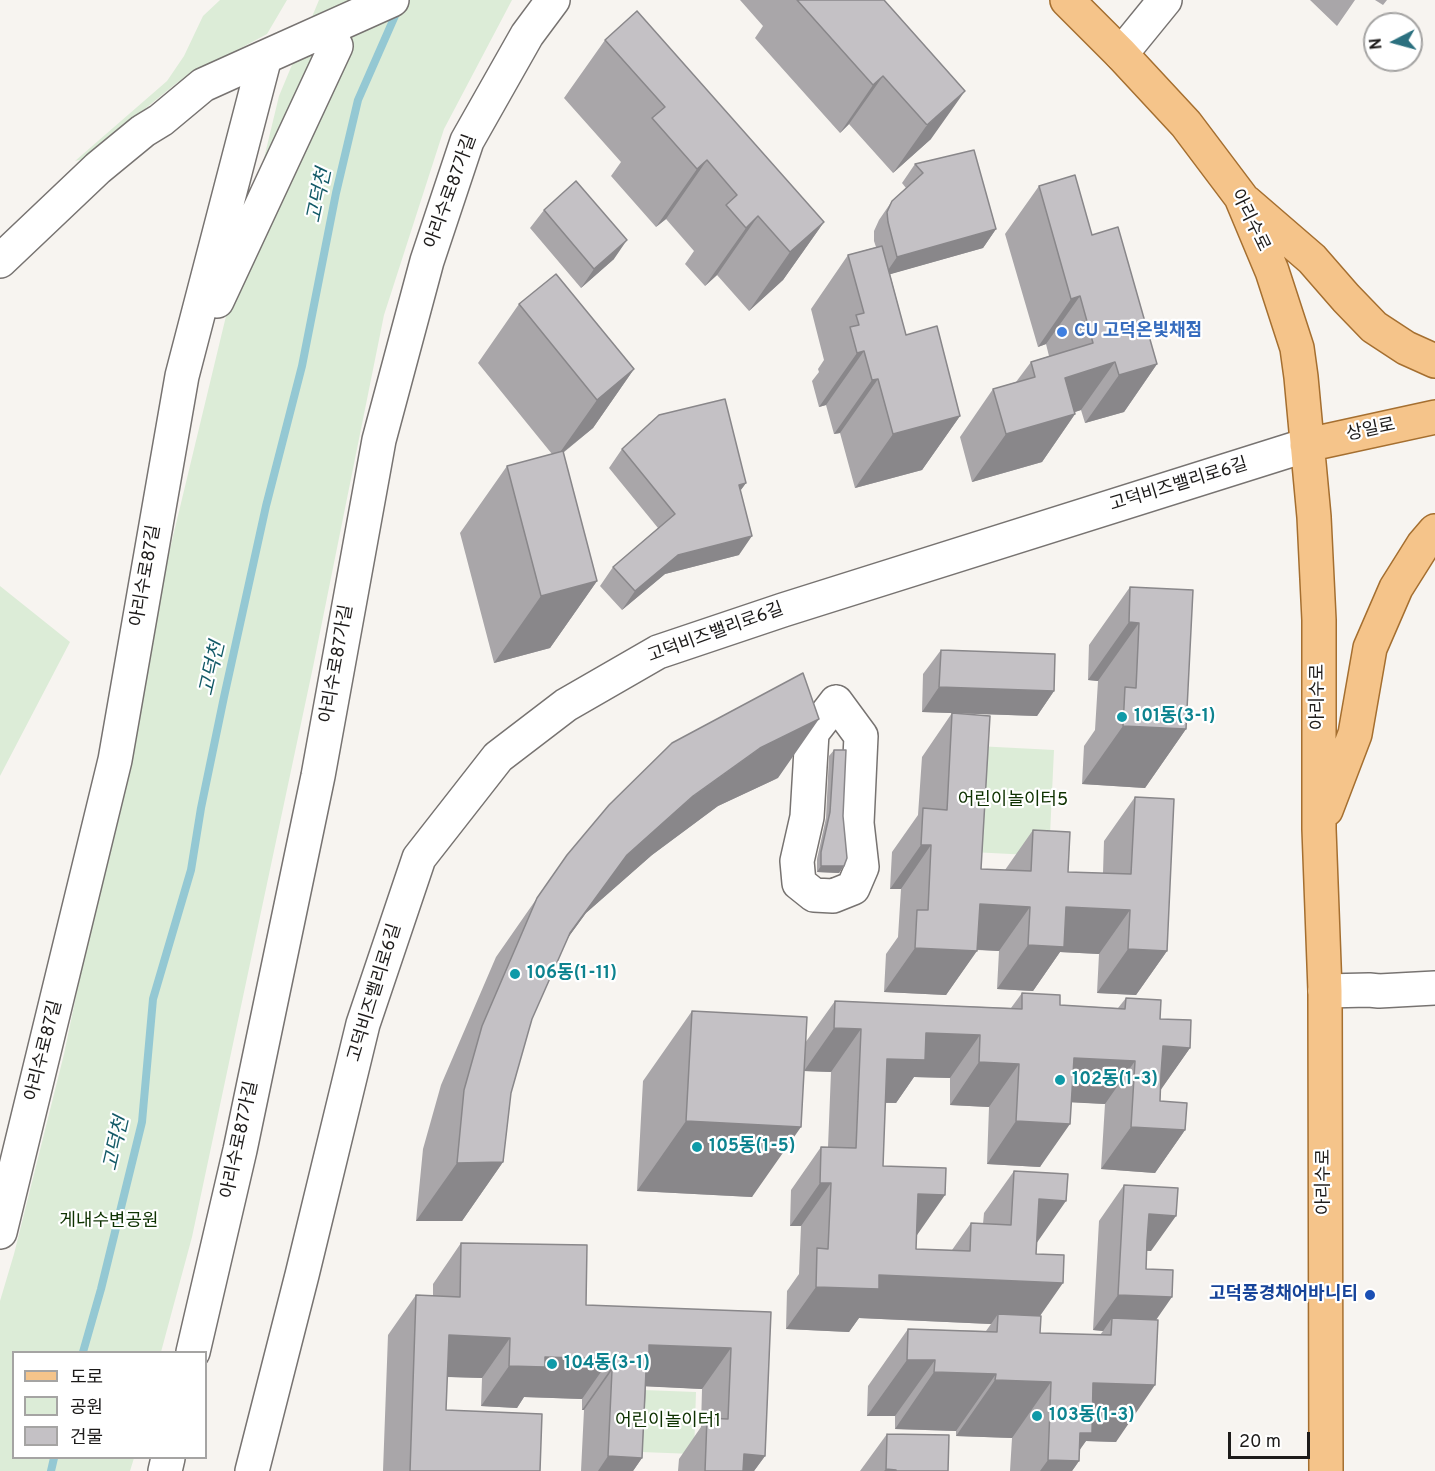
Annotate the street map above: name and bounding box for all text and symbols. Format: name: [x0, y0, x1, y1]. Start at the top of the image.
north arrow: [1363, 12, 1423, 72]
text: N: [1367, 37, 1388, 50]
street label: 아리수로87가길: [421, 132, 483, 252]
water label: 고덕천: [304, 167, 338, 225]
street label: 아리수로: [1225, 186, 1273, 256]
place label: CU 고덕온빛채점: [1074, 321, 1202, 343]
marker: CU 고덕온빛채점: [1055, 325, 1069, 339]
street label: 상일로: [1344, 415, 1398, 447]
street label: 고덕비즈밸리로6길: [1107, 455, 1251, 517]
street label: 아리수로87길: [127, 523, 167, 629]
street label: 고덕비즈밸리로6길: [645, 599, 787, 669]
street label: 아리수로87가길: [317, 603, 359, 725]
water label: 고덕천: [196, 639, 232, 699]
street label: 아리수로: [1308, 664, 1330, 730]
place label: 101동(3-1): [1134, 706, 1216, 728]
marker: 101동(3-1): [1115, 710, 1129, 724]
park label: 어린이놀이터5: [958, 790, 1068, 812]
street label: 고덕비즈밸리로6길: [345, 921, 407, 1065]
place label: 106동(1-11): [527, 963, 617, 985]
marker: 106동(1-11): [508, 967, 522, 981]
street label: 아리수로87길: [22, 998, 68, 1104]
place label: 102동(1-3): [1072, 1069, 1158, 1091]
marker: 102동(1-3): [1053, 1073, 1067, 1087]
street label: 아리수로87가길: [218, 1079, 264, 1201]
water label: 고덕천: [100, 1114, 136, 1174]
place label: 105동(1-5): [709, 1136, 795, 1158]
marker: 105동(1-5): [690, 1140, 704, 1154]
street label: 아리수로: [1314, 1149, 1336, 1215]
park label: 게내수변공원: [59, 1211, 159, 1233]
place label: 고덕풍경채어바니티: [1209, 1284, 1358, 1306]
marker: 고덕풍경채어바니티: [1363, 1288, 1377, 1302]
legend: [12, 1351, 207, 1459]
place label: 104동(3-1): [564, 1353, 650, 1375]
marker: 104동(3-1): [545, 1357, 559, 1371]
text: 도로: [70, 1367, 103, 1390]
text: 공원: [70, 1397, 103, 1420]
place label: 103동(1-3): [1049, 1405, 1135, 1427]
marker: 103동(1-3): [1030, 1409, 1044, 1423]
park label: 어린이놀이터1: [615, 1411, 721, 1433]
scale bar: [1231, 1420, 1314, 1458]
text: 건물: [70, 1427, 103, 1450]
text: 20 m: [1239, 1431, 1281, 1454]

